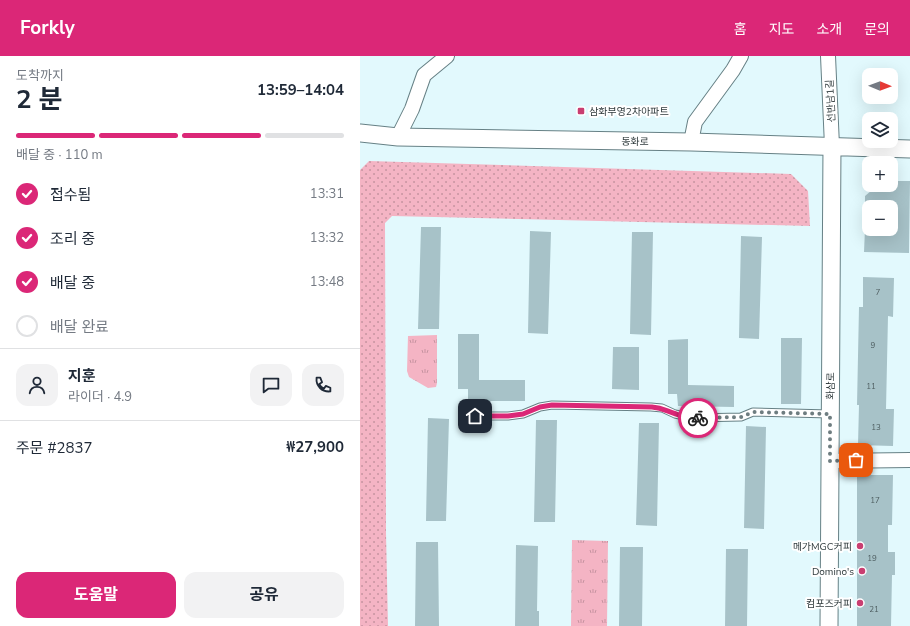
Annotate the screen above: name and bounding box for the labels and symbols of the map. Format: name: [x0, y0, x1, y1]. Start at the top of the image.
north arrow: [862, 68, 898, 104]
street label: 선반남1길: [823, 79, 839, 123]
place label: 삼화부영2차아파트: [589, 105, 669, 119]
marker: 삼화부영2차아파트: [576, 106, 586, 116]
street label: 동화로: [621, 135, 649, 149]
house number: 7: [876, 287, 881, 298]
house number: 9: [871, 340, 876, 351]
street label: 화삼로: [824, 372, 838, 400]
house number: 11: [866, 381, 876, 392]
courier: [678, 398, 718, 438]
pin: [458, 399, 492, 433]
house number: 13: [871, 422, 881, 433]
pin: [839, 443, 873, 477]
house number: 17: [870, 495, 880, 506]
place label: 메가MGC커피: [793, 540, 852, 554]
marker: 메가MGC커피: [855, 541, 865, 551]
house number: 19: [867, 553, 877, 564]
place label: Domino's: [812, 565, 854, 579]
marker: Domino's: [857, 566, 867, 576]
place label: 컴포즈커피: [806, 597, 852, 611]
marker: 컴포즈커피: [855, 598, 865, 608]
house number: 21: [869, 604, 879, 615]

